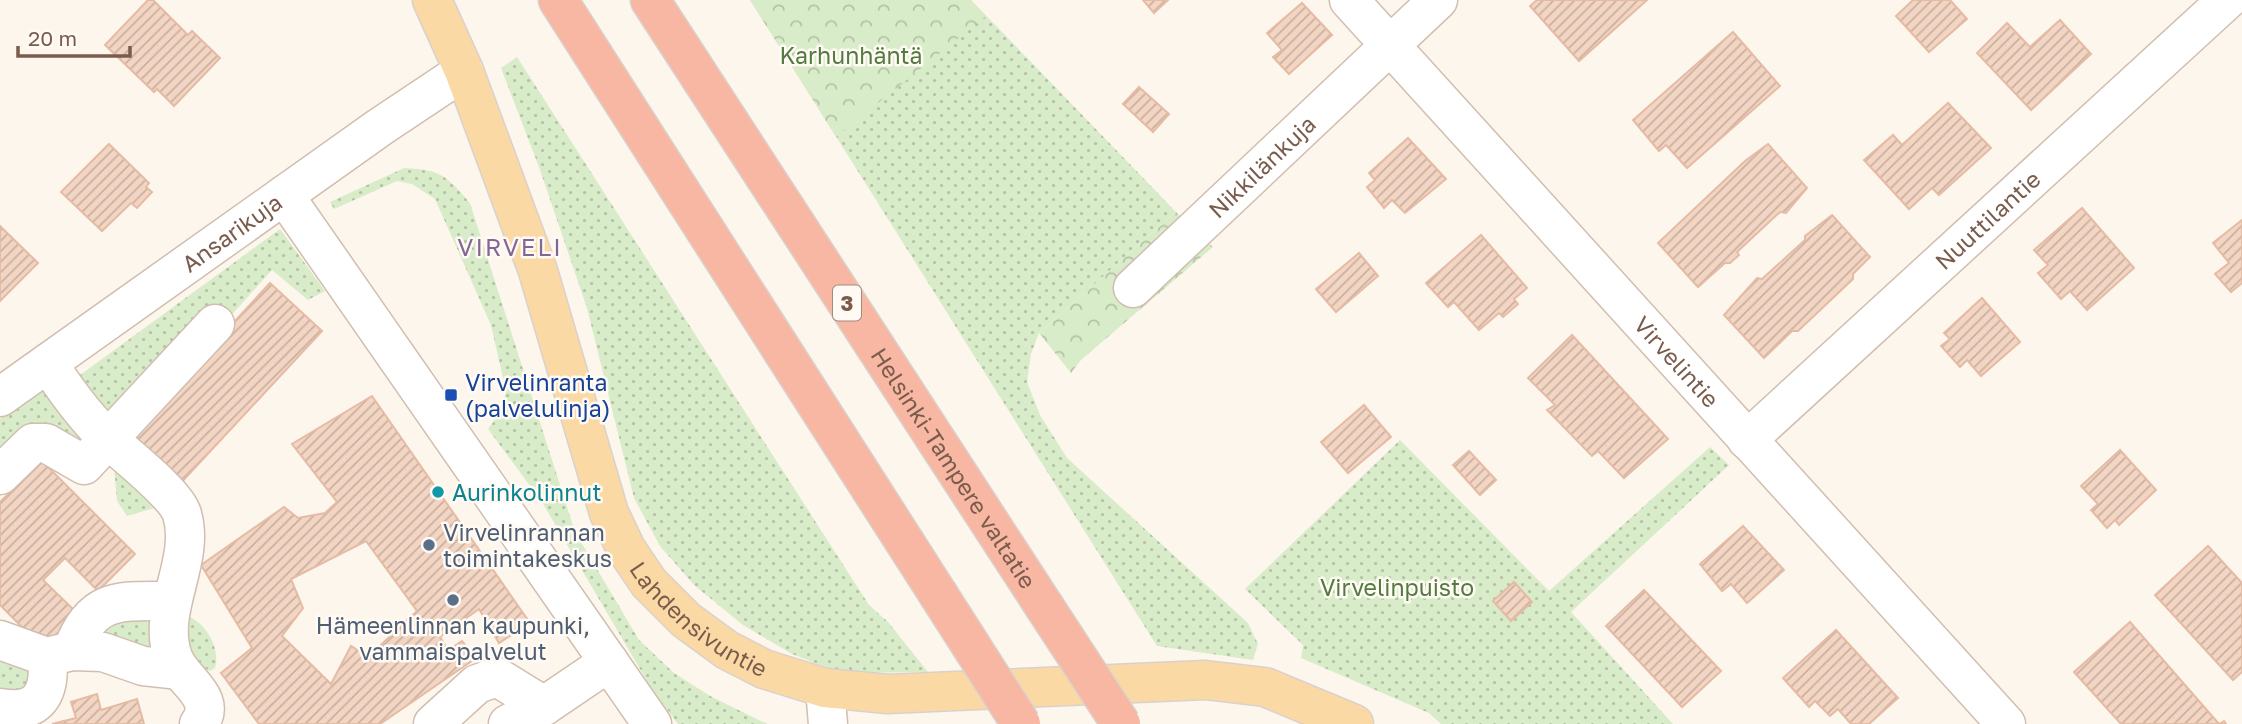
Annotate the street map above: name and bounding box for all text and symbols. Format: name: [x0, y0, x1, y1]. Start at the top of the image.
scale bar: [18, 14, 130, 58]
text: 20 m: [28, 25, 77, 51]
park label: Karhunhäntä: [779, 41, 923, 69]
street label: Nikkilänkuja: [1202, 109, 1321, 224]
street label: Nuuttilantie: [1929, 165, 2046, 275]
street label: Ansarikuja: [176, 187, 287, 278]
district label: VIRVELI: [457, 232, 563, 261]
road number: 3: [833, 286, 861, 320]
street label: Virvelintie: [1629, 310, 1725, 413]
street label: Helsinki-Tampere valtatie: [866, 342, 1043, 594]
place label: Virvelinranta (palvelulinja): [465, 368, 610, 422]
marker: Virvelinranta (palvelulinja): [443, 387, 459, 403]
place label: Aurinkolinnut: [452, 478, 601, 506]
marker: Aurinkolinnut: [430, 484, 446, 500]
place label: Virvelinrannan toimintakeskus: [443, 518, 612, 572]
marker: Virvelinrannan toimintakeskus: [421, 537, 437, 553]
street label: Lahdensivuntie: [624, 556, 772, 682]
park label: Virvelinpuisto: [1320, 573, 1474, 601]
marker: Hämeenlinnan kaupunki, vammaispalvelut: [445, 592, 461, 608]
place label: Hämeenlinnan kaupunki, vammaispalvelut: [316, 611, 590, 665]

